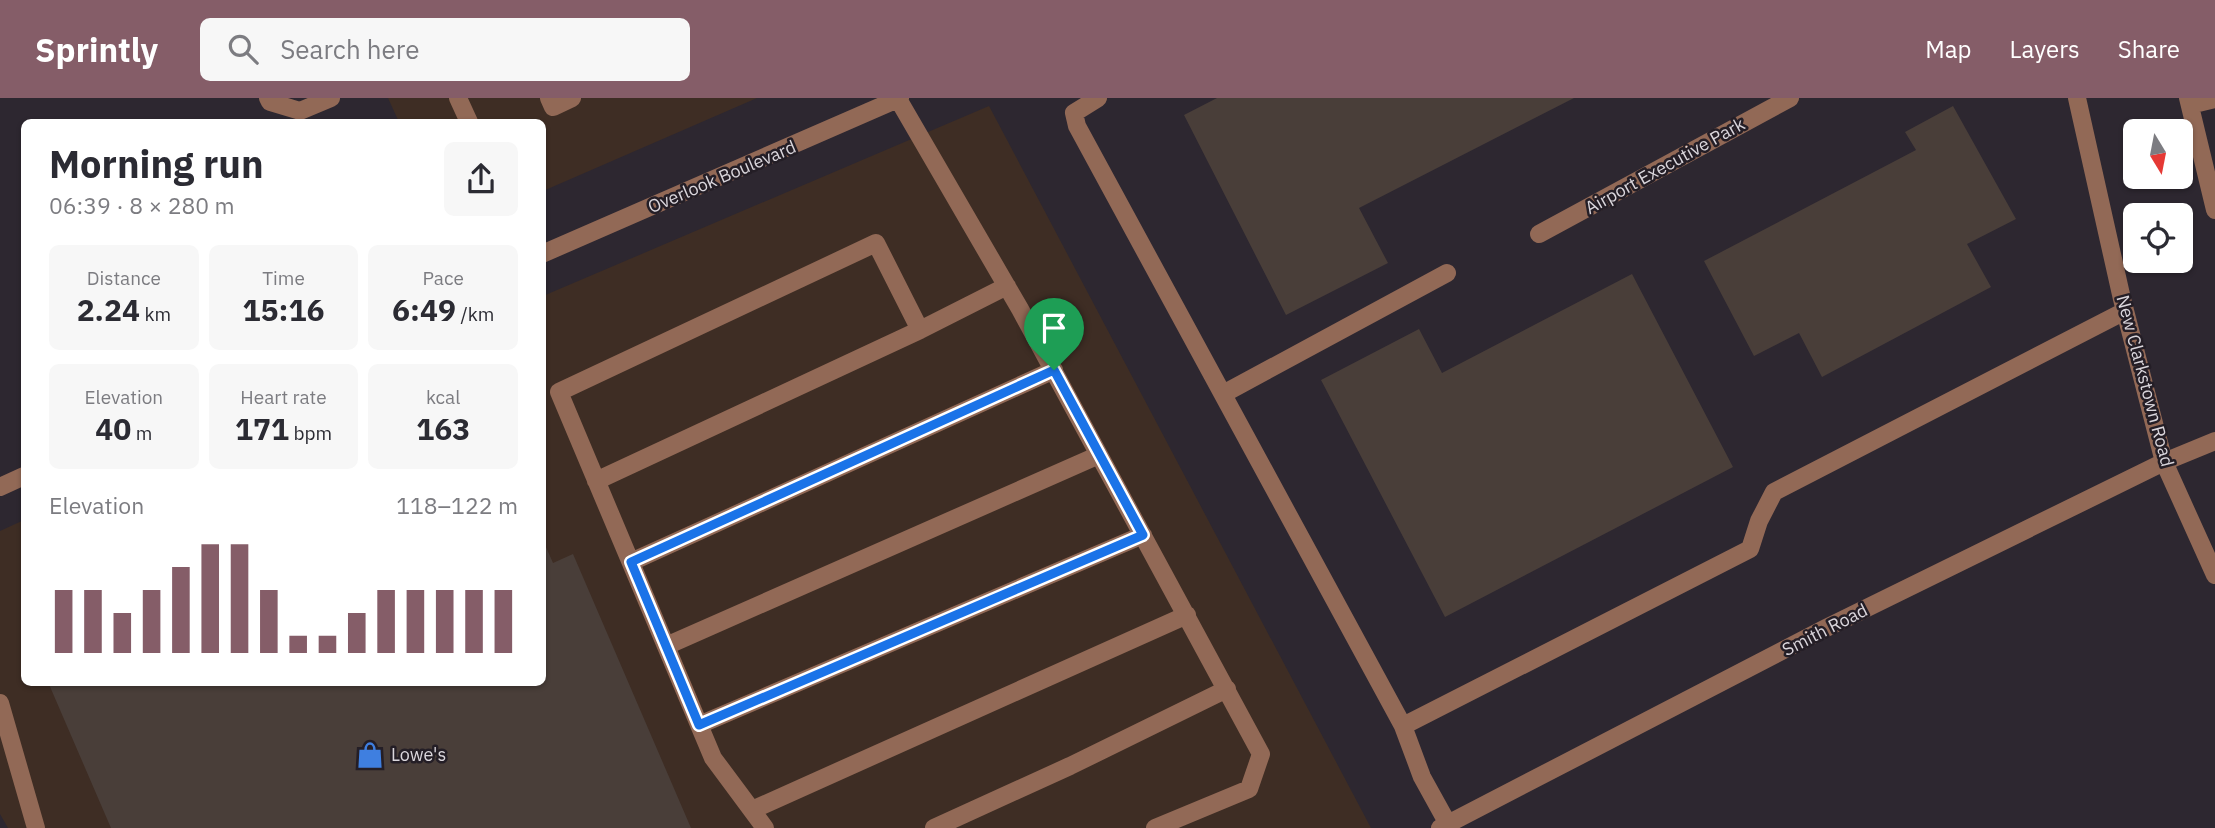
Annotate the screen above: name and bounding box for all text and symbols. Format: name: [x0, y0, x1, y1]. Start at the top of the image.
search box: [200, 18, 690, 81]
text: Sprintly: [35, 28, 158, 71]
icon: search: [224, 30, 262, 68]
text: Search here: [280, 32, 420, 66]
text: Map: [1925, 33, 1972, 65]
text: Layers: [2010, 33, 2080, 65]
text: Share: [2118, 33, 2180, 65]
street label: Airport Executive Park: [1581, 112, 1749, 219]
north arrow: [2123, 119, 2193, 189]
map controls: [2123, 119, 2193, 273]
street label: Overlook Boulevard: [644, 135, 799, 218]
text: Morning run: [49, 139, 264, 188]
button: share: [444, 142, 518, 216]
text: 06:39 · 8 × 280 m: [49, 190, 235, 220]
button: locate: [2123, 203, 2193, 273]
text: Distance: [87, 266, 161, 290]
text: Time: [262, 266, 305, 290]
text: Pace: [422, 266, 464, 290]
text: 2.24: [77, 290, 140, 329]
text: 15:16: [243, 290, 324, 329]
text: 6:49: [392, 290, 456, 329]
street label: New Clarkstown Road: [2112, 293, 2179, 469]
pin: [1024, 298, 1084, 370]
text: km: [140, 302, 171, 326]
text: /km: [456, 302, 494, 326]
icon: arrive: [1035, 309, 1073, 347]
text: Elevation: [84, 385, 163, 409]
text: Heart rate: [240, 385, 327, 409]
text: kcal: [426, 385, 460, 409]
text: 40: [95, 409, 131, 448]
text: 171: [235, 409, 289, 448]
text: 163: [416, 409, 470, 448]
text: m: [131, 421, 152, 445]
text: bpm: [289, 421, 332, 445]
text: Elevation: [49, 490, 144, 520]
text: 118–122 m: [396, 490, 518, 520]
street label: Smith Road: [1778, 598, 1871, 661]
shop icon: Lowe's: [355, 740, 385, 770]
place label: Lowe's: [391, 743, 446, 766]

